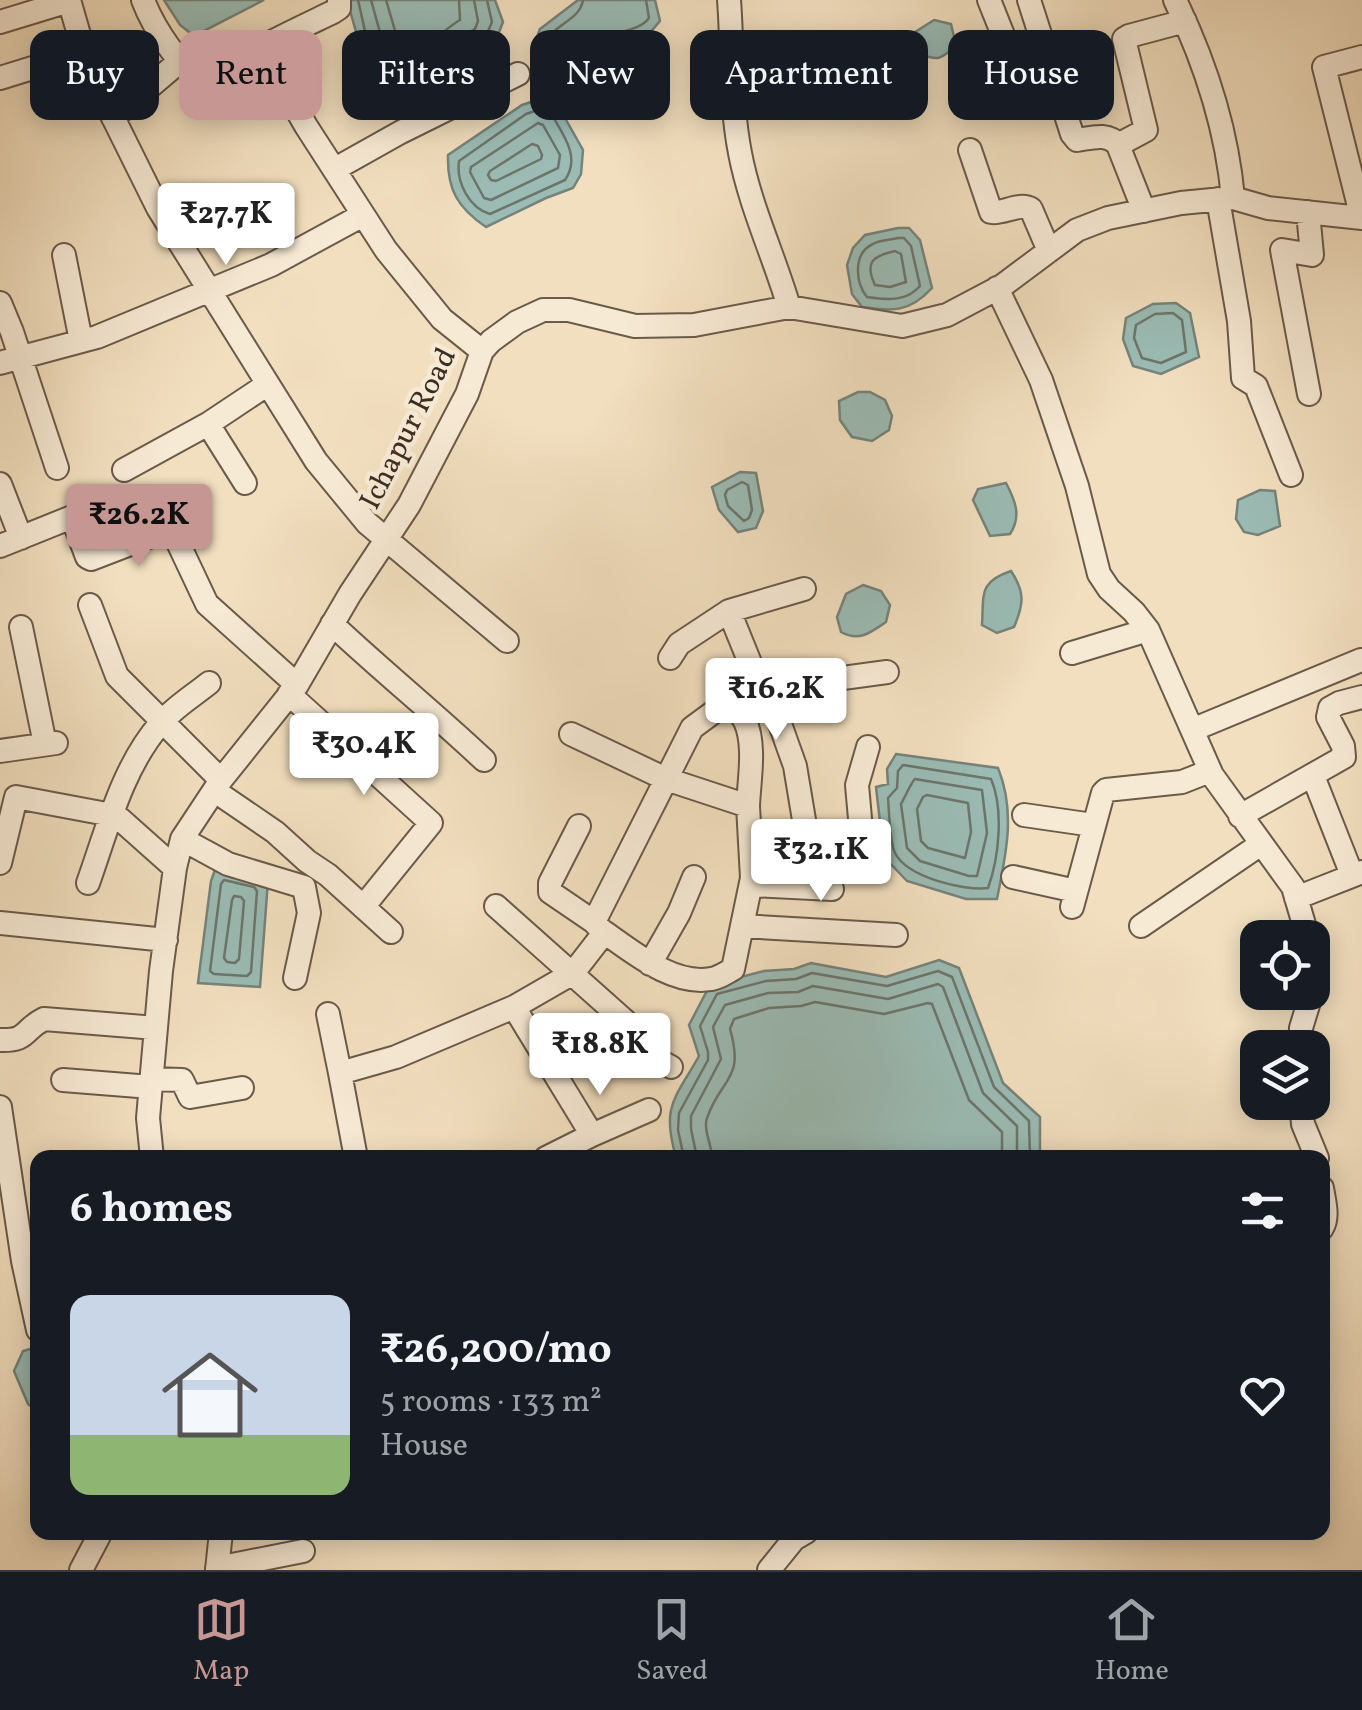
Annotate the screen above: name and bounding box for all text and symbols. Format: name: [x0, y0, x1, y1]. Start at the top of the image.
chip: Buy: [30, 30, 159, 120]
chip: Rent: [179, 30, 322, 120]
chip: Filters: [342, 30, 510, 120]
chip: New: [530, 30, 670, 120]
chip: Apartment: [690, 30, 928, 120]
chip: House: [948, 30, 1114, 120]
pin: ₹27.7K: [145, 183, 307, 268]
text: ₹27.7K: [180, 193, 272, 237]
street label: Ichapur Road: [350, 341, 468, 517]
pin: ₹26.2K: [58, 484, 220, 569]
text: ₹26.2K: [89, 494, 189, 538]
pin: ₹16.2K: [695, 658, 857, 743]
text: ₹16.2K: [727, 668, 825, 712]
pin: ₹30.4K: [283, 713, 445, 798]
text: ₹30.4K: [312, 723, 416, 767]
pin: ₹32.1K: [740, 819, 902, 904]
text: ₹32.1K: [773, 829, 869, 873]
map controls: [1240, 920, 1330, 1120]
button: locate: [1240, 920, 1330, 1010]
pin: ₹18.8K: [519, 1013, 681, 1098]
text: ₹18.8K: [551, 1023, 649, 1067]
button: layers: [1240, 1030, 1330, 1120]
text: 6 homes: [70, 1181, 233, 1240]
icon: filters: [1235, 1183, 1290, 1238]
text: ₹26,200/mo: [380, 1322, 612, 1381]
icon: home: [150, 1335, 270, 1455]
icon: heart: [1235, 1368, 1290, 1423]
text: 5 rooms · 133 m²: [380, 1381, 602, 1425]
text: House: [380, 1425, 468, 1469]
tab: Map: [193, 1592, 249, 1691]
tab: Saved: [636, 1592, 708, 1691]
tab: Home: [1095, 1592, 1169, 1691]

